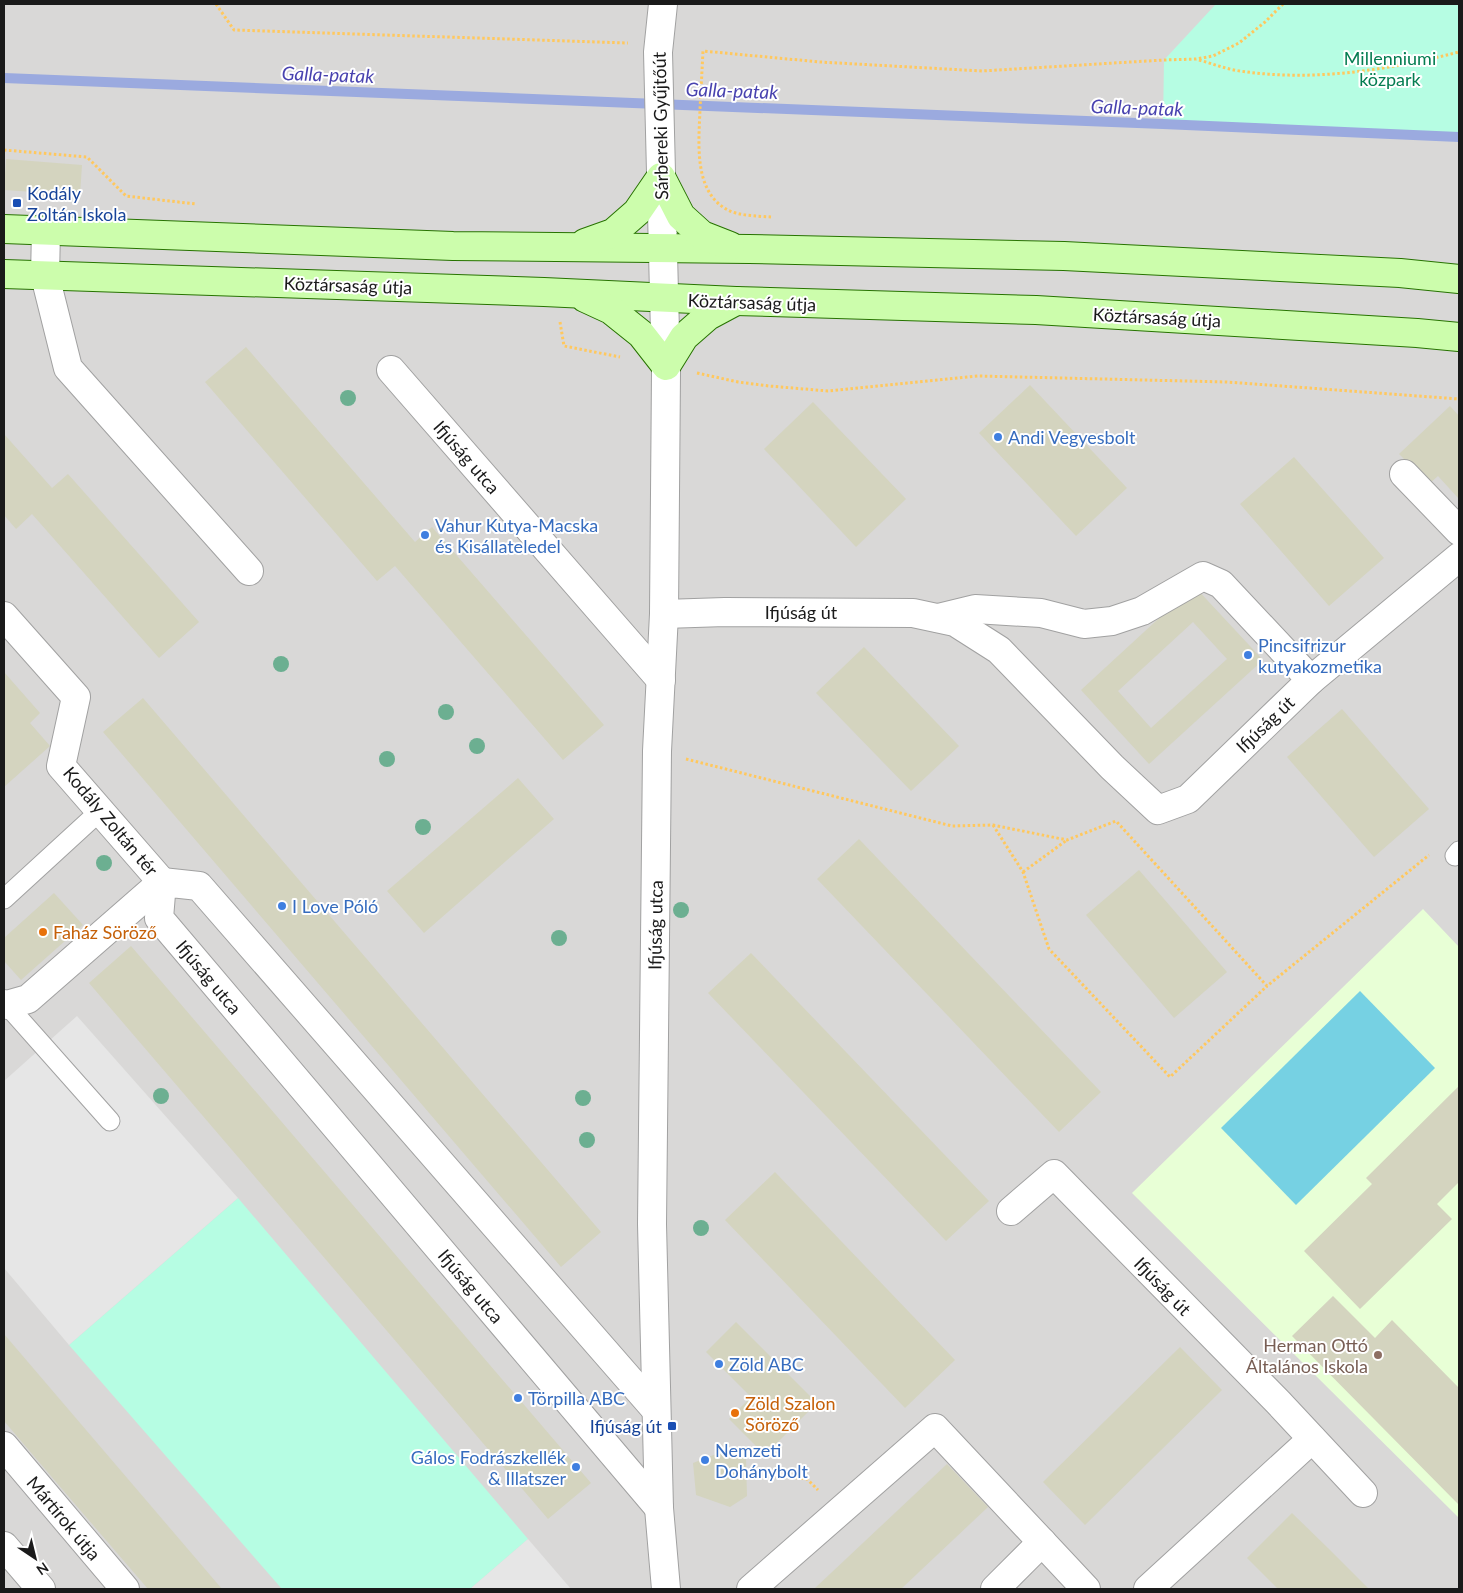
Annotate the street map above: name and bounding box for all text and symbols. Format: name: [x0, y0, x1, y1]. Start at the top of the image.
park label: Millenniumi közpark: [1344, 47, 1436, 90]
street label: Sárbereki Gyűjtőút: [648, 51, 672, 200]
water label: Galla-patak: [281, 61, 376, 87]
water label: Galla-patak: [685, 77, 780, 103]
water label: Galla-patak: [1090, 94, 1185, 120]
place label: Kodály Zoltán Iskola: [27, 182, 127, 225]
marker: Kodály Zoltán Iskola: [11, 197, 23, 209]
street label: Köztársaság útja: [283, 272, 413, 298]
street label: Köztársaság útja: [687, 289, 817, 315]
street label: Köztársaság útja: [1092, 303, 1222, 331]
street label: Ifjúság utca: [429, 416, 505, 498]
place label: Andi Vegyesbolt: [1008, 426, 1136, 448]
marker: Andi Vegyesbolt: [992, 431, 1004, 443]
place label: Vahur Kutya-Macska és Kisállateledel: [435, 514, 598, 557]
marker: Vahur Kutya-Macska és Kisállateledel: [419, 529, 431, 541]
street label: Ifjúság út: [765, 601, 838, 623]
place label: Pincsifrizur kutyakozmetika: [1258, 634, 1382, 677]
marker: Pincsifrizur kutyakozmetika: [1242, 649, 1254, 661]
street label: Ifjúság út: [1231, 691, 1299, 757]
street label: Kodály Zoltán tér: [59, 762, 163, 880]
street label: Ifjúság utca: [643, 880, 667, 970]
place label: I Love Póló: [292, 895, 378, 917]
marker: I Love Póló: [276, 900, 288, 912]
place label: Faház Söröző: [53, 921, 157, 943]
marker: Faház Söröző: [37, 926, 49, 938]
street label: Ifjúság utca: [172, 936, 246, 1018]
street label: Ifjúság utca: [434, 1245, 508, 1327]
street label: Ifjúság út: [1130, 1252, 1196, 1320]
place label: Herman Ottó Általános Iskola: [1246, 1334, 1368, 1377]
marker: Herman Ottó Általános Iskola: [1372, 1349, 1384, 1361]
place label: Zöld ABC: [729, 1353, 804, 1375]
marker: Zöld ABC: [713, 1358, 725, 1370]
place label: Törpilla ABC: [528, 1387, 625, 1409]
marker: Törpilla ABC: [512, 1392, 524, 1404]
place label: Zöld Szalon Söröző: [745, 1392, 836, 1435]
marker: Zöld Szalon Söröző: [729, 1407, 741, 1419]
place label: Ifjúság út: [590, 1415, 663, 1437]
marker: Ifjúság út: [666, 1420, 678, 1432]
place label: Nemzeti Dohánybolt: [715, 1439, 808, 1482]
place label: Gálos Fodrászkellék & Illatszer: [411, 1446, 567, 1489]
marker: Nemzeti Dohánybolt: [699, 1454, 711, 1466]
marker: Gálos Fodrászkellék & Illatszer: [570, 1461, 582, 1473]
street label: Mártírok útja: [22, 1472, 106, 1564]
north arrow: [10, 1533, 60, 1583]
text: N: [33, 1559, 52, 1579]

